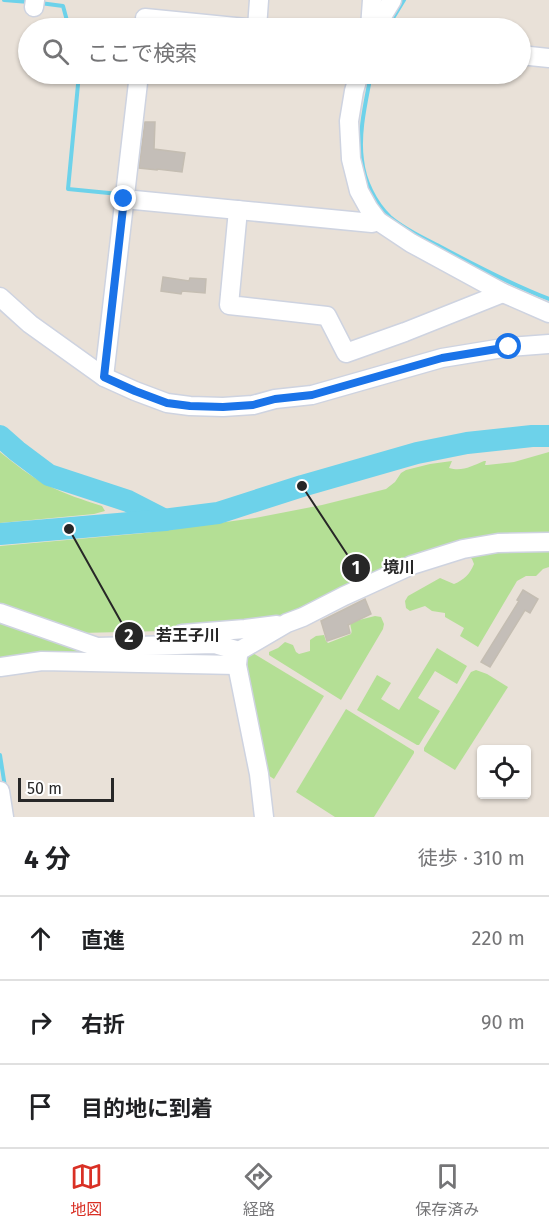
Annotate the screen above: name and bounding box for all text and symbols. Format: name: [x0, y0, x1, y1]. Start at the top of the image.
search box: [18, 18, 531, 84]
icon: search: [39, 35, 72, 68]
text: ここで検索: [87, 40, 197, 67]
route end: [110, 185, 136, 211]
route start: [495, 333, 521, 359]
callout: 境川: [341, 551, 427, 585]
text: 1: [352, 557, 360, 579]
text: 境川: [383, 558, 415, 577]
callout: 若王子川: [114, 619, 232, 653]
text: 2: [124, 625, 134, 647]
text: 若王子川: [156, 626, 220, 645]
map controls: [477, 745, 531, 799]
button: locate: [477, 745, 531, 799]
scale bar: [18, 775, 114, 802]
text: 50 m: [27, 779, 62, 798]
text: 4 分: [24, 844, 71, 875]
text: 徒歩 · 310 m: [418, 846, 525, 870]
icon: ahead: [24, 922, 57, 955]
text: 220 m: [472, 926, 525, 950]
text: 直進: [81, 927, 125, 954]
icon: right: [24, 1006, 57, 1039]
text: 90 m: [481, 1010, 525, 1034]
text: 右折: [81, 1011, 125, 1038]
icon: arrive: [24, 1090, 57, 1123]
text: 目的地に到着: [81, 1095, 213, 1122]
tab: 地図: [70, 1160, 103, 1220]
tab: 経路: [242, 1160, 275, 1220]
tab: 保存済み: [415, 1160, 479, 1220]

